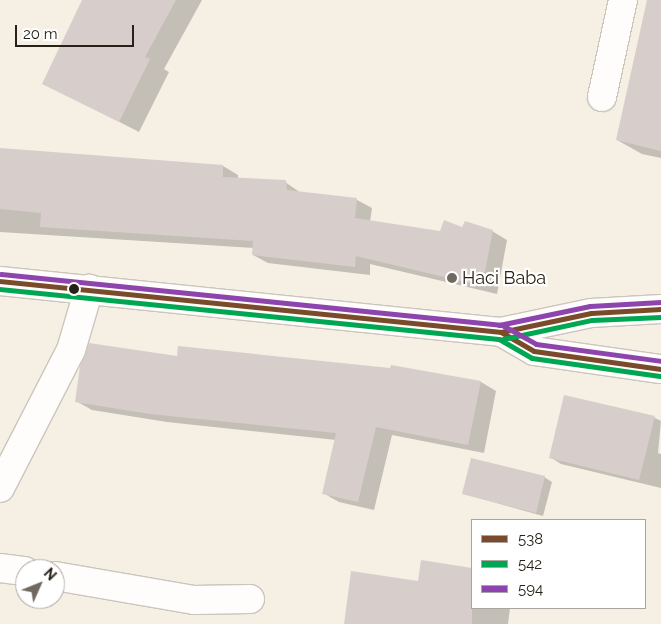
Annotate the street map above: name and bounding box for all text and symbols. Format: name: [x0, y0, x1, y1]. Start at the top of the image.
scale bar: [18, 15, 136, 47]
text: 20 m: [23, 25, 58, 43]
place label: Haci Baba: [462, 267, 546, 289]
marker: Haci Baba: [446, 272, 458, 284]
unlabelled marker: [69, 284, 79, 294]
legend: [471, 519, 646, 609]
text: 538: [518, 530, 543, 548]
text: 542: [518, 555, 542, 573]
north arrow: [15, 559, 65, 609]
text: N: [41, 565, 60, 584]
text: 594: [518, 580, 543, 598]

